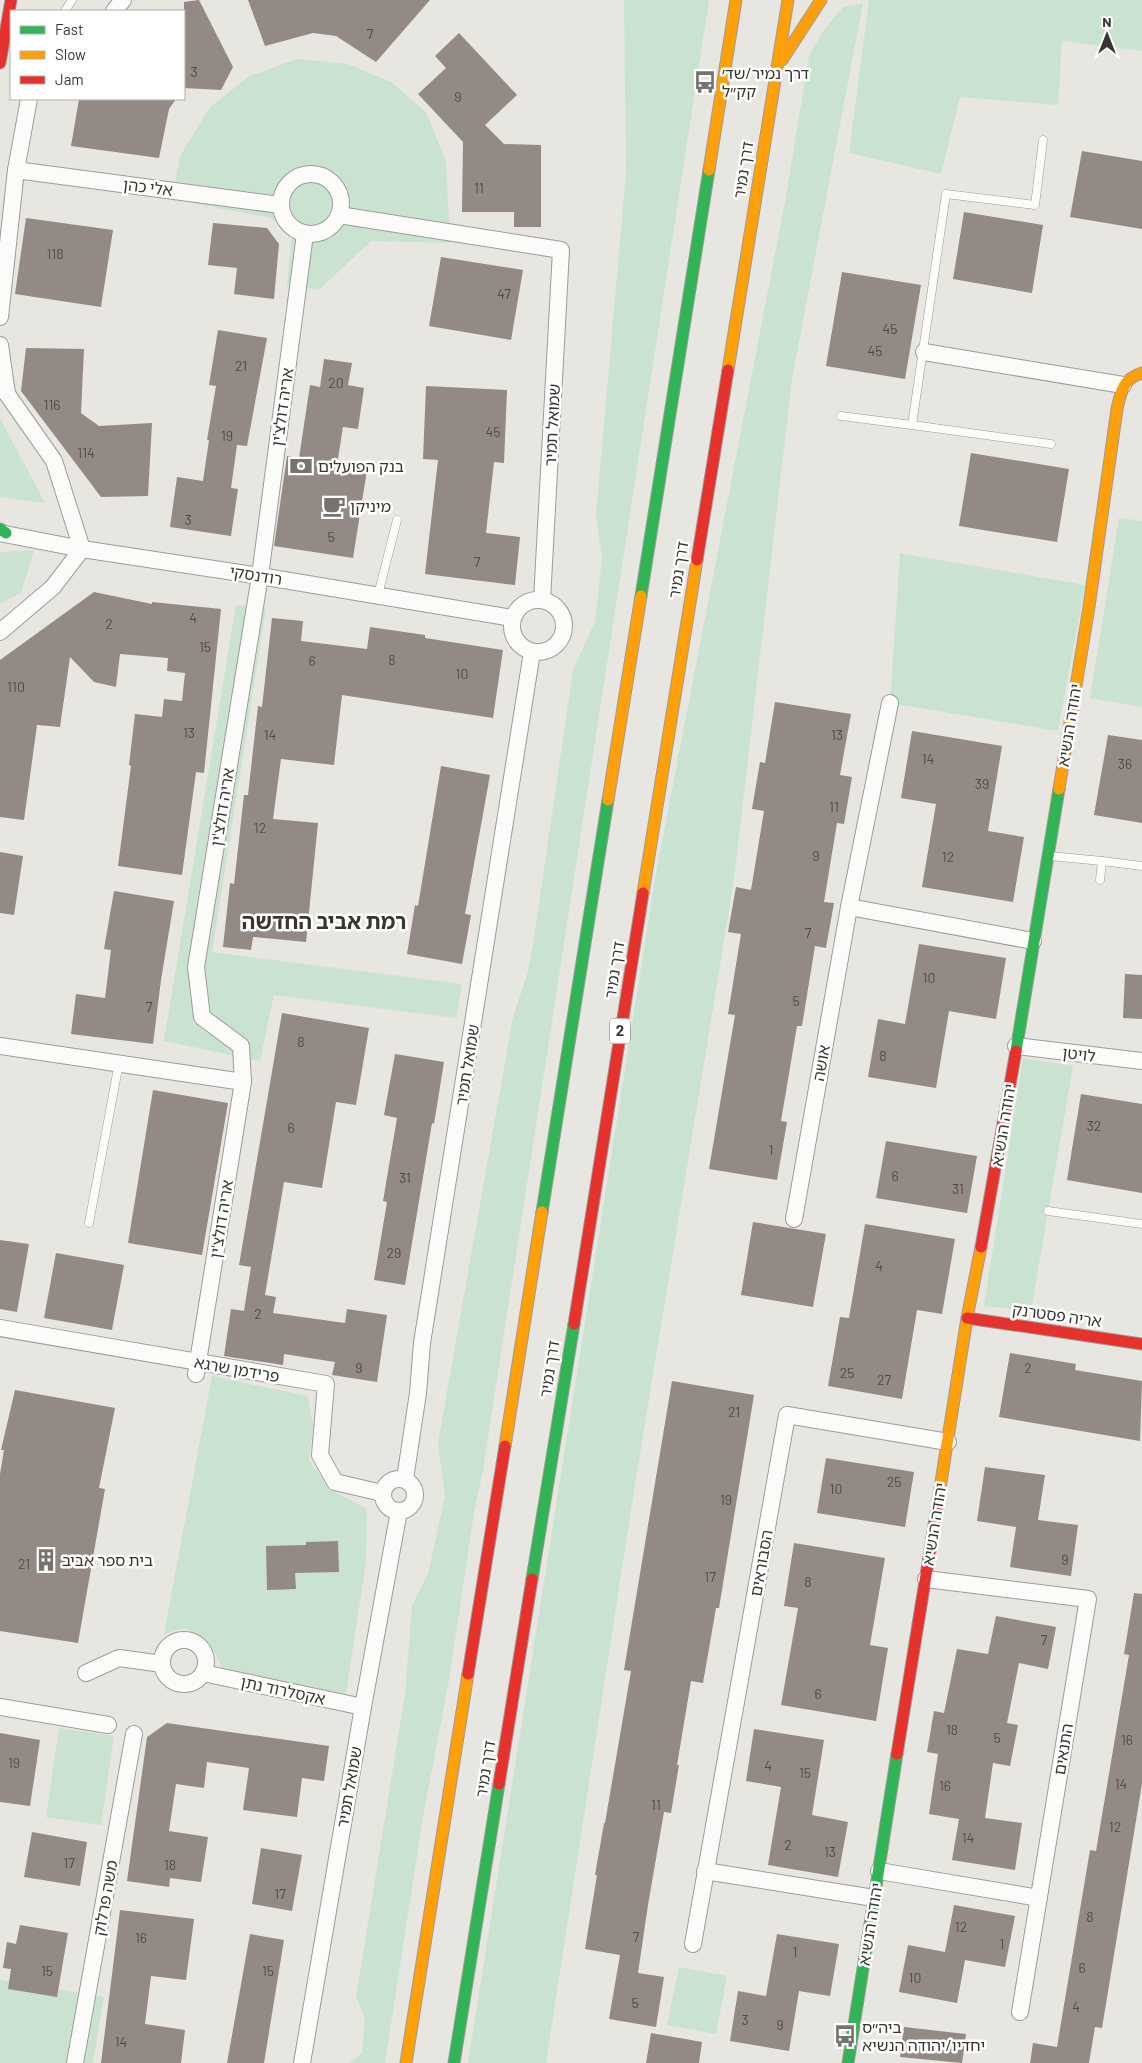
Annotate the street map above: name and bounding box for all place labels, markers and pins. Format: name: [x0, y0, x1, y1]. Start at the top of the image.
place label: דרך נמיר/שד׳ קק״ל: [722, 63, 810, 100]
bus stop icon: דרך נמיר/שד׳ קק״ל: [692, 69, 718, 95]
bank icon: בנק הפועלים: [288, 453, 314, 479]
place label: בנק הפועלים: [318, 456, 404, 475]
cafe icon: מיניקן: [321, 493, 347, 519]
place label: מיניקן: [350, 496, 391, 515]
building icon: בית ספר אביב: [33, 1547, 59, 1573]
place label: בית ספר אביב: [62, 1550, 153, 1569]
place label: ביה״ס יחדיו/יהודה הנשיא: [862, 2017, 985, 2054]
bus stop icon: ביה״ס יחדיו/יהודה הנשיא: [832, 2023, 858, 2049]

